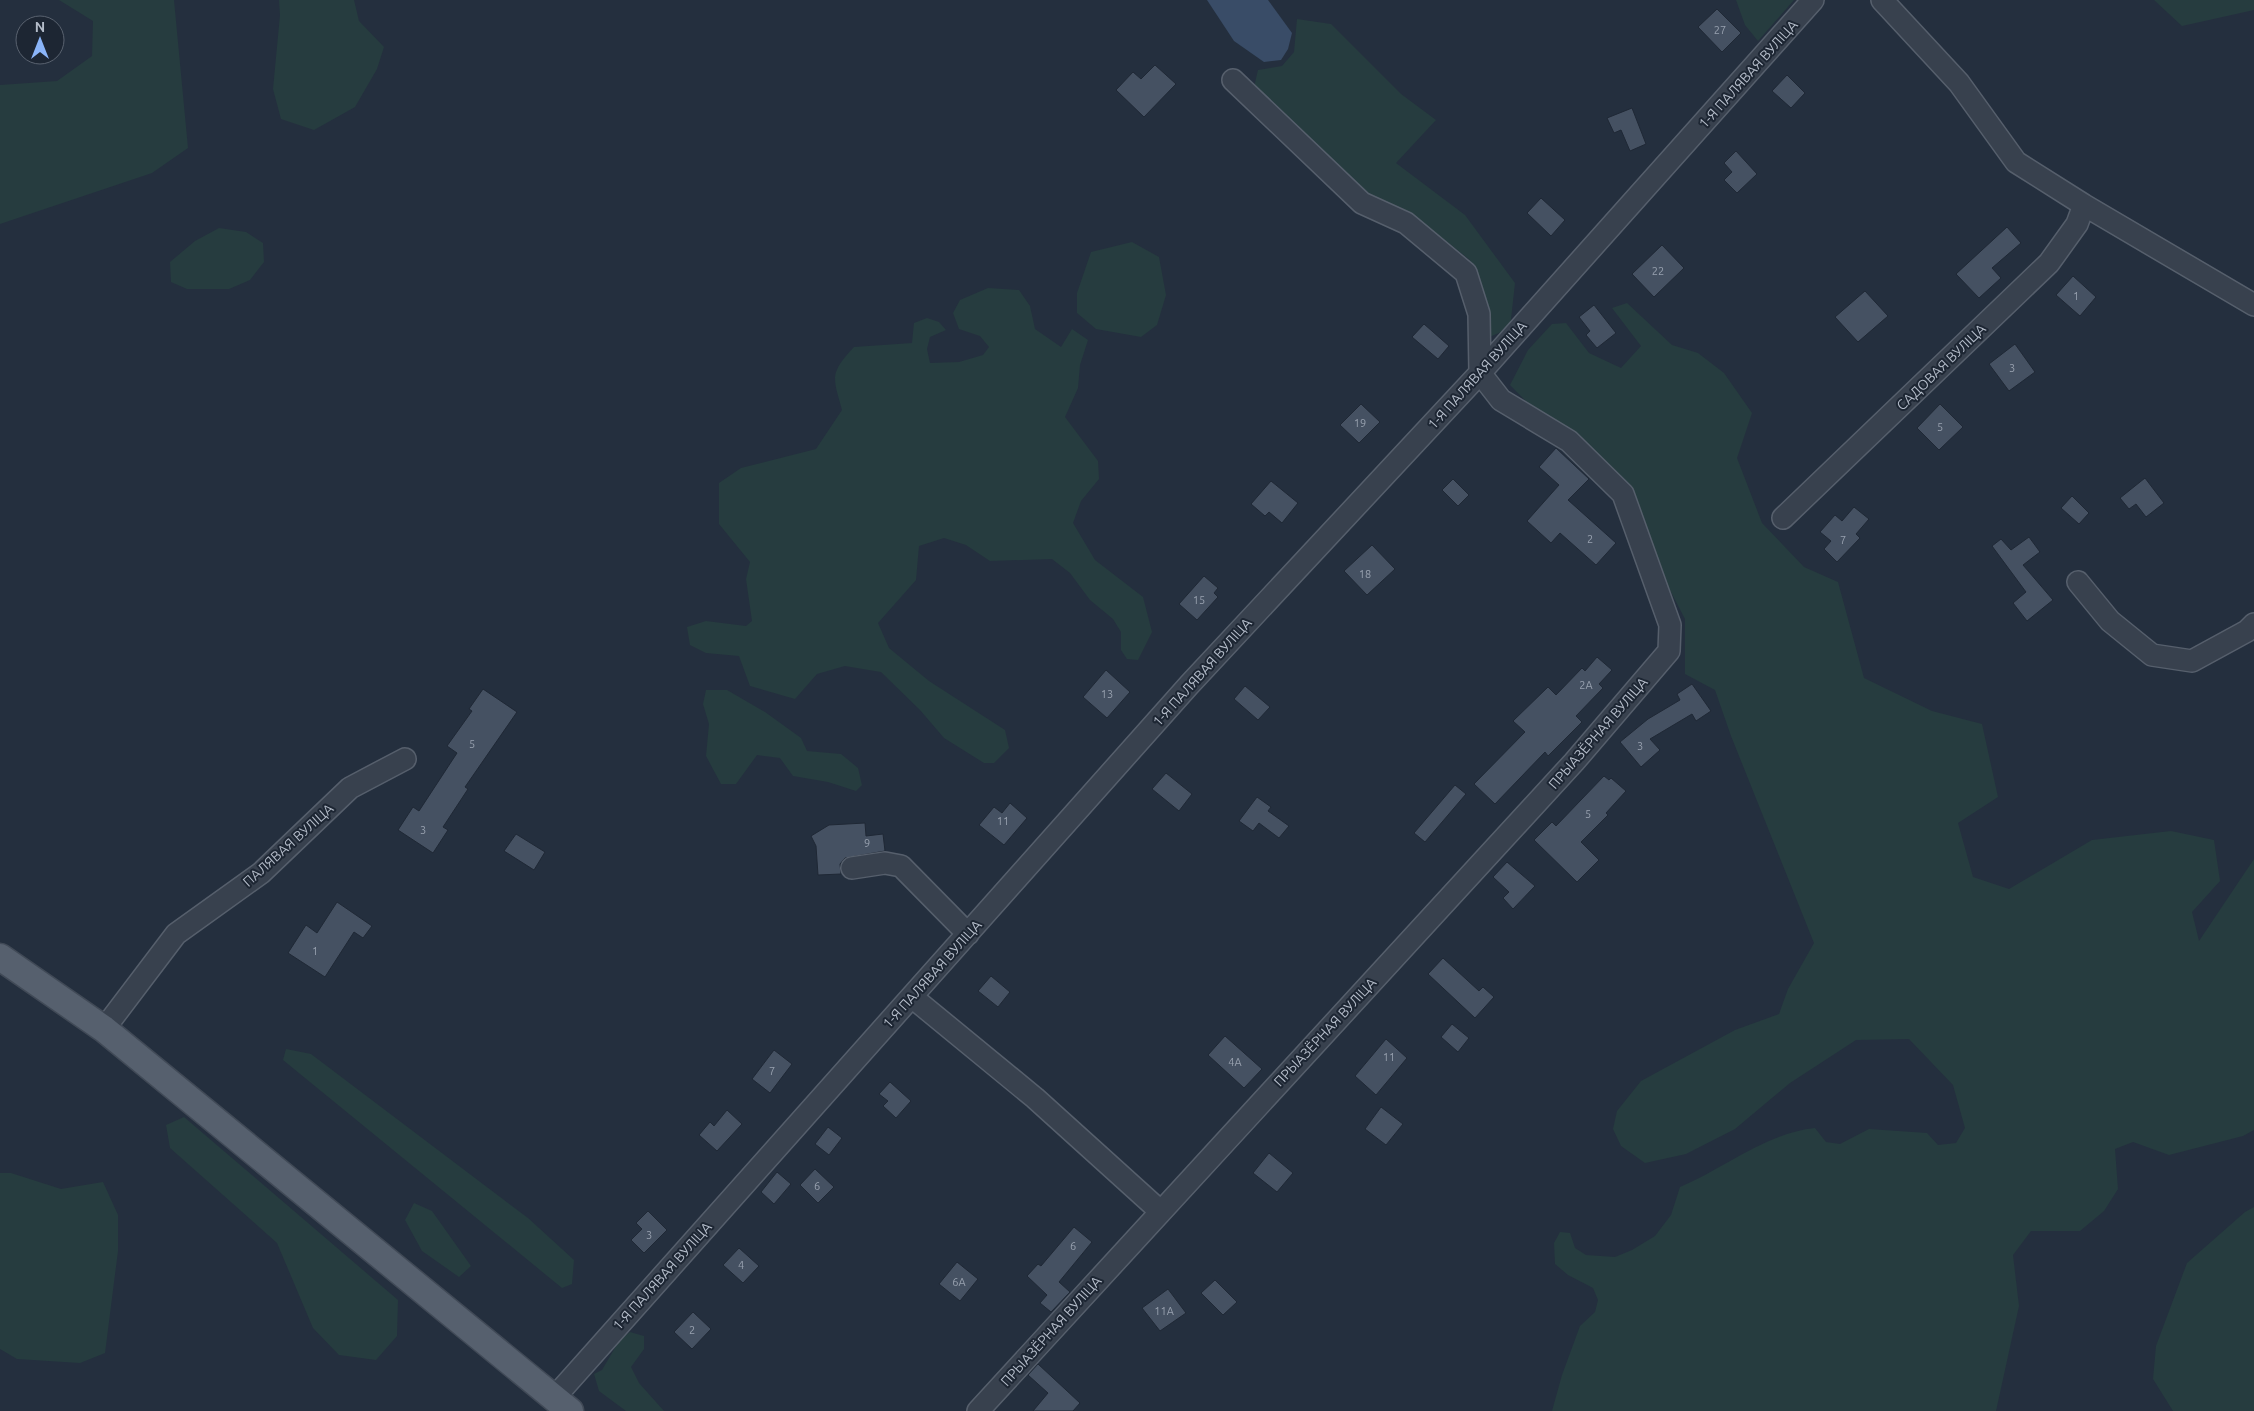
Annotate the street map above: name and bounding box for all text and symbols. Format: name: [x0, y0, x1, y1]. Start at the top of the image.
north arrow: [15, 15, 65, 65]
street label: 1-Я ПАЛЯВАЯ ВУЛІЦА: [1695, 17, 1801, 131]
text: N: [35, 19, 45, 35]
house number: 27: [1714, 24, 1726, 36]
house number: 22: [1652, 265, 1664, 277]
house number: 1: [2073, 290, 2079, 302]
street label: 1-Я ПАЛЯВАЯ ВУЛІЦА: [1424, 318, 1530, 432]
street label: САДОВАЯ ВУЛІЦА: [1893, 320, 1989, 414]
house number: 3: [2009, 362, 2015, 374]
house number: 19: [1354, 417, 1366, 429]
house number: 5: [1937, 421, 1943, 433]
house number: 2: [1587, 533, 1593, 545]
house number: 7: [1840, 534, 1846, 546]
house number: 18: [1359, 568, 1371, 580]
house number: 15: [1193, 594, 1205, 606]
street label: 1-Я ПАЛЯВАЯ ВУЛІЦА: [1149, 615, 1255, 729]
street label: ПРЫАЗЁРНАЯ ВУЛІЦА: [1545, 674, 1651, 792]
house number: 2А: [1579, 679, 1594, 691]
house number: 13: [1101, 688, 1113, 700]
house number: 5: [469, 738, 475, 750]
house number: 3: [1637, 740, 1643, 752]
street label: ПАЛЯВАЯ ВУЛІЦА: [240, 800, 336, 890]
house number: 5: [1585, 808, 1591, 820]
house number: 11: [997, 815, 1009, 827]
house number: 3: [420, 824, 426, 836]
house number: 9: [864, 837, 870, 849]
street label: 1-Я ПАЛЯВАЯ ВУЛІЦА: [879, 917, 985, 1031]
house number: 1: [312, 945, 318, 957]
street label: ПРЫАЗЁРНАЯ ВУЛІЦА: [1271, 974, 1379, 1090]
house number: 11: [1383, 1051, 1395, 1063]
house number: 4А: [1228, 1056, 1243, 1068]
house number: 7: [769, 1065, 775, 1077]
house number: 6: [814, 1180, 820, 1192]
street label: 1-Я ПАЛЯВАЯ ВУЛІЦА: [609, 1219, 715, 1333]
house number: 3: [646, 1229, 652, 1241]
house number: 6: [1070, 1240, 1076, 1252]
house number: 4: [738, 1259, 744, 1271]
street label: ПРЫАЗЁРНАЯ ВУЛІЦА: [997, 1273, 1105, 1389]
house number: 6А: [952, 1276, 967, 1288]
house number: 11А: [1154, 1305, 1175, 1317]
house number: 2: [689, 1324, 695, 1336]

